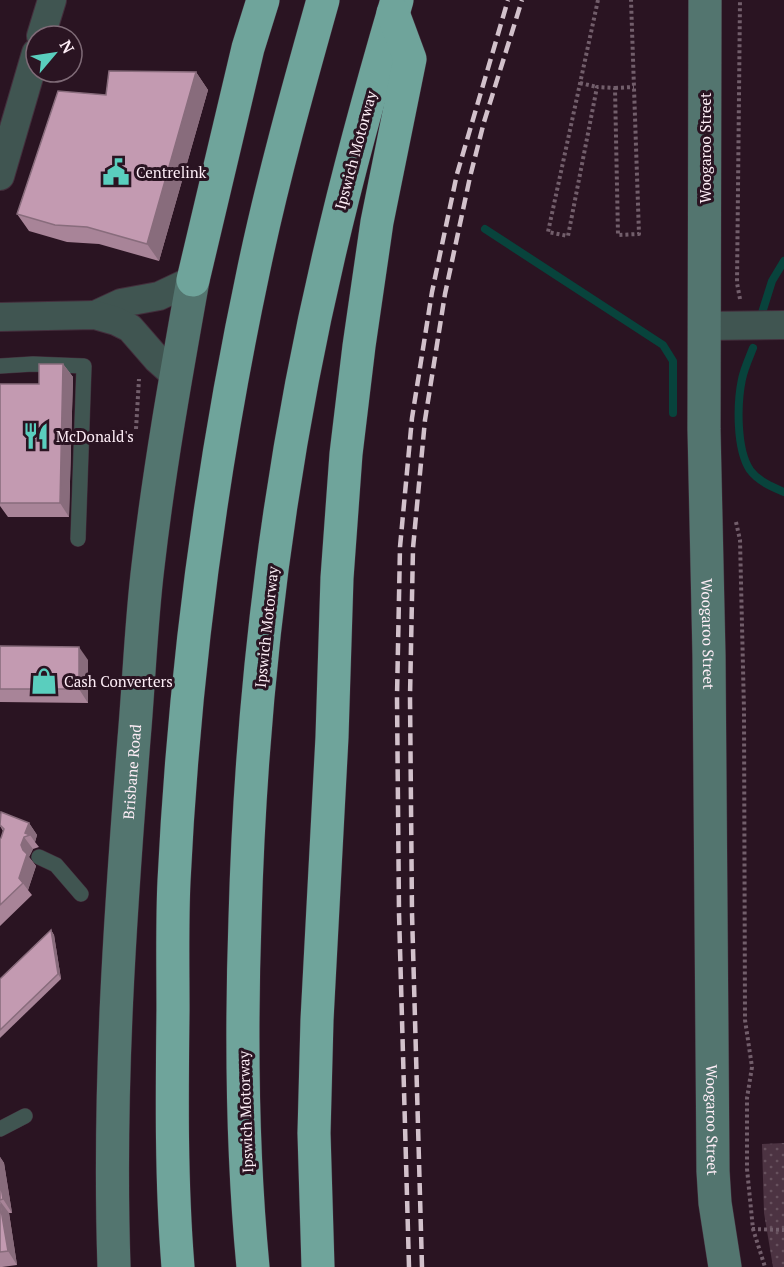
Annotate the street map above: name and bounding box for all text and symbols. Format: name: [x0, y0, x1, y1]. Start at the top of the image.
north arrow: [24, 24, 84, 84]
text: N: [55, 36, 80, 57]
street label: Ipswich Motorway: [330, 88, 381, 212]
street label: Woogaroo Street: [695, 92, 715, 204]
public building icon: Centrelink: [101, 157, 131, 187]
place label: Centrelink: [136, 162, 207, 182]
restaurant icon: McDonald's: [21, 421, 51, 451]
place label: McDonald's: [56, 426, 134, 446]
street label: Ipswich Motorway: [250, 565, 282, 689]
street label: Woogaroo Street: [697, 578, 719, 690]
shop icon: Cash Converters: [29, 666, 59, 696]
place label: Cash Converters: [64, 671, 173, 691]
street label: Brisbane Road: [118, 723, 145, 820]
street label: Ipswich Motorway: [233, 1050, 257, 1173]
street label: Woogaroo Street: [702, 1064, 723, 1177]

